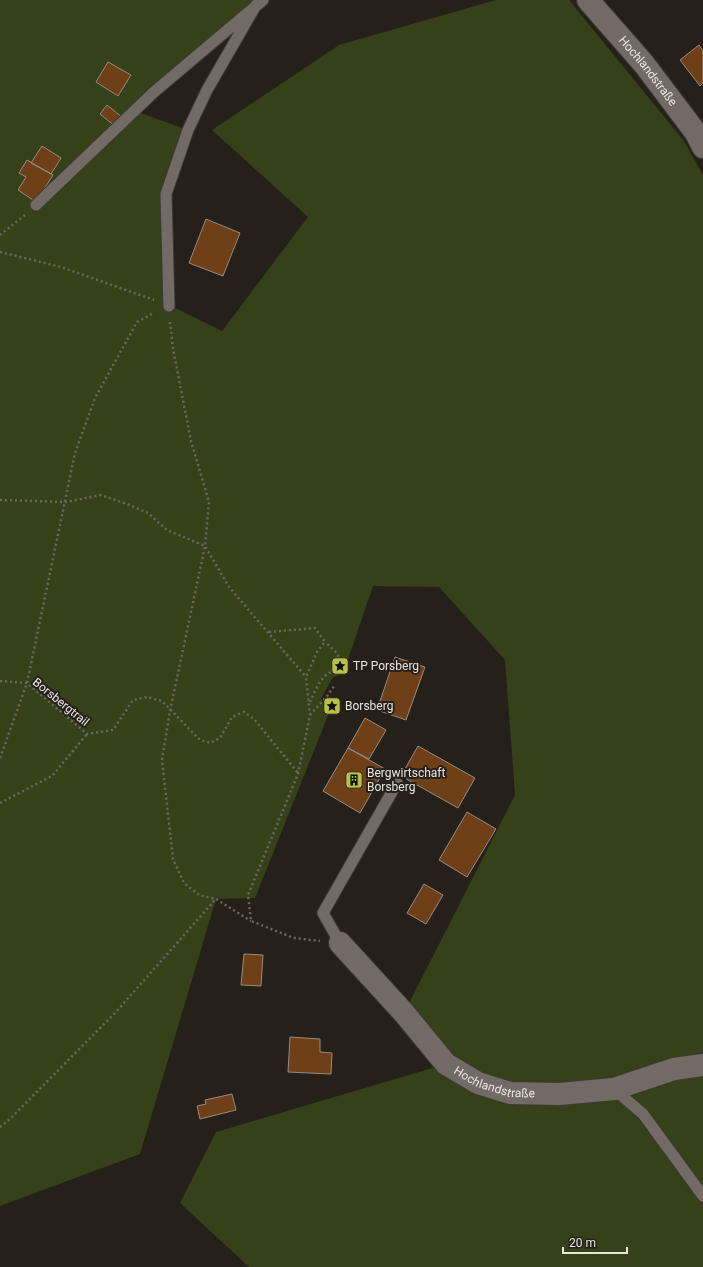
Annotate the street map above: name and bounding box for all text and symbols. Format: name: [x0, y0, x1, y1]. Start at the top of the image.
street label: Hochlandstraße: [616, 33, 680, 109]
place icon: TP Porsberg: [330, 656, 350, 676]
place label: TP Porsberg: [353, 659, 419, 673]
street label: Borsbergtrail: [30, 675, 92, 729]
place icon: Borsberg: [322, 696, 342, 716]
place label: Borsberg: [345, 699, 393, 713]
place label: Bergwirtschaft Borsberg: [367, 766, 446, 794]
building icon: Bergwirtschaft Borsberg: [344, 770, 364, 790]
street label: Hochlandstraße: [451, 1063, 535, 1101]
scale bar: [563, 1229, 627, 1255]
text: 20 m: [569, 1236, 596, 1250]

